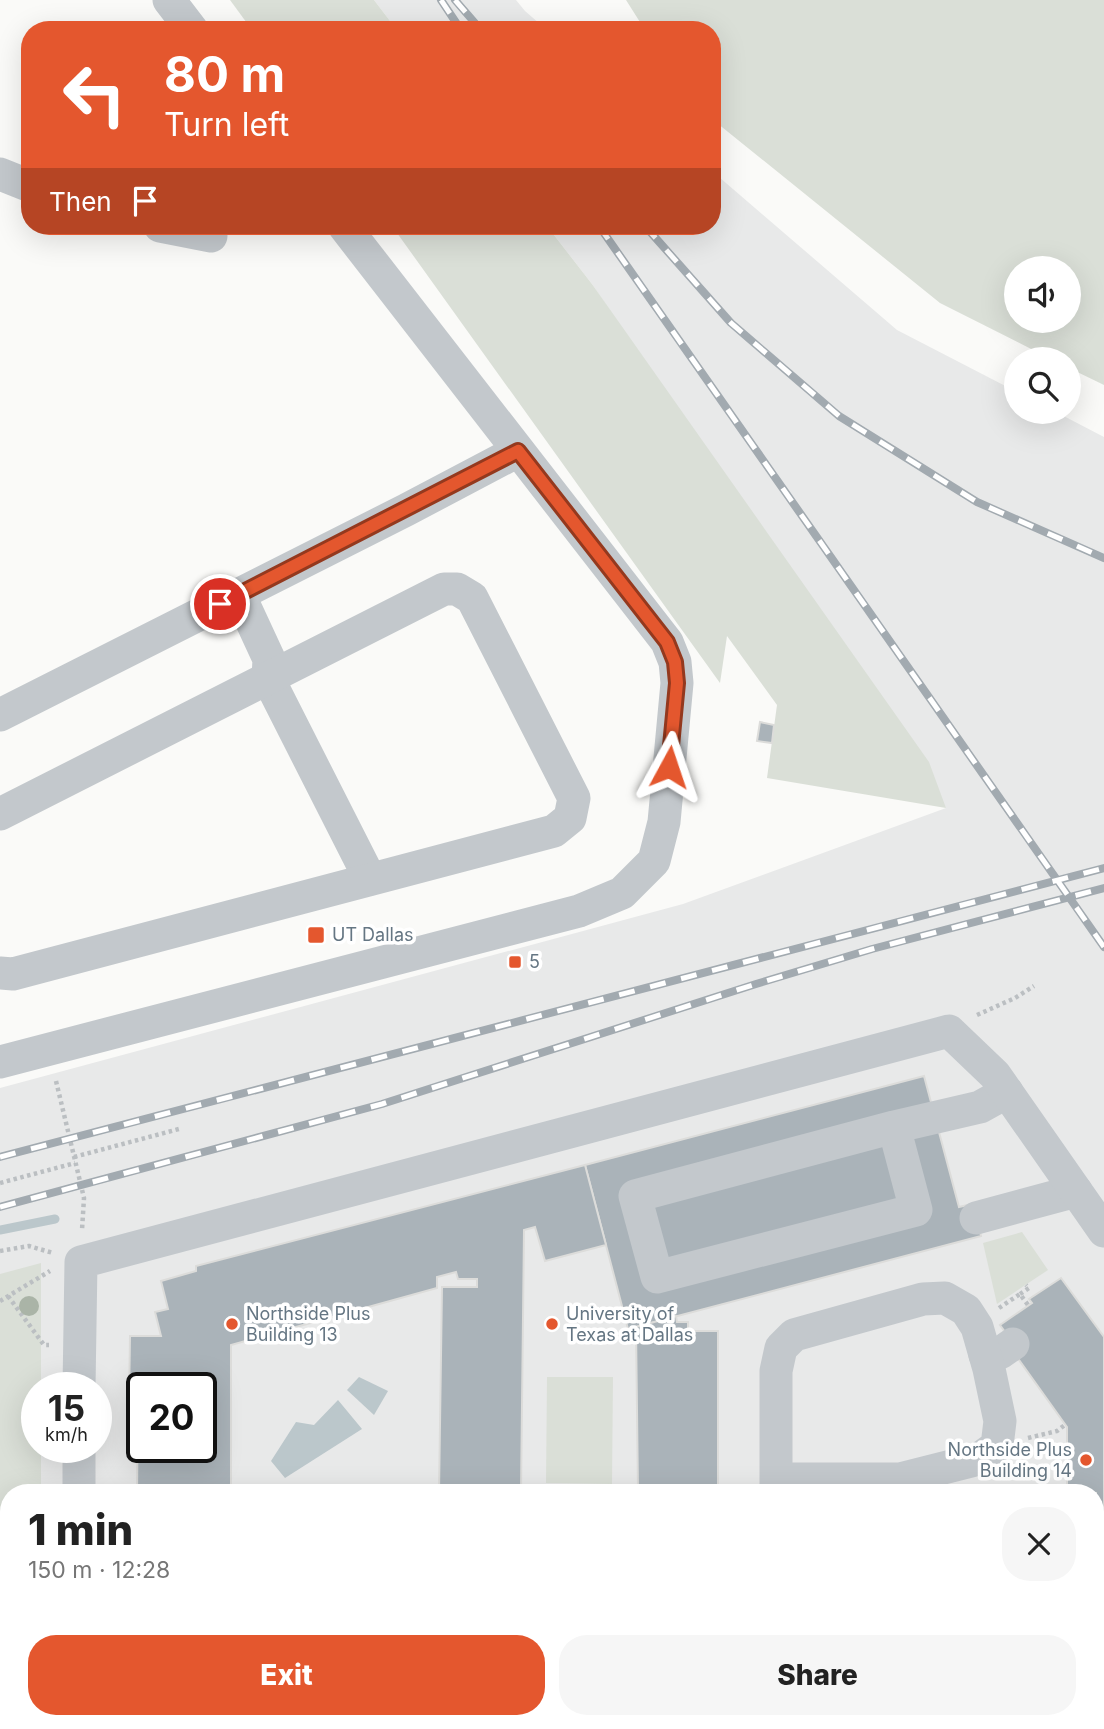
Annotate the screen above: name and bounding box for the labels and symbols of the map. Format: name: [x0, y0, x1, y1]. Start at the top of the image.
pin: [190, 574, 250, 634]
position arrow: [632, 730, 706, 804]
place label: UT Dallas: [332, 924, 414, 945]
marker: UT Dallas: [306, 925, 326, 945]
place label: 5: [529, 951, 540, 972]
marker: 5: [507, 954, 523, 970]
place label: Northside Plus Building 13: [246, 1303, 370, 1345]
place label: University of Texas at Dallas: [566, 1303, 693, 1345]
marker: Northside Plus Building 13: [224, 1316, 240, 1332]
marker: University of Texas at Dallas: [544, 1316, 560, 1332]
speed limit sign: 20: [126, 1372, 217, 1463]
place label: Northside Plus Building 14: [948, 1439, 1072, 1481]
marker: Northside Plus Building 14: [1078, 1452, 1094, 1468]

